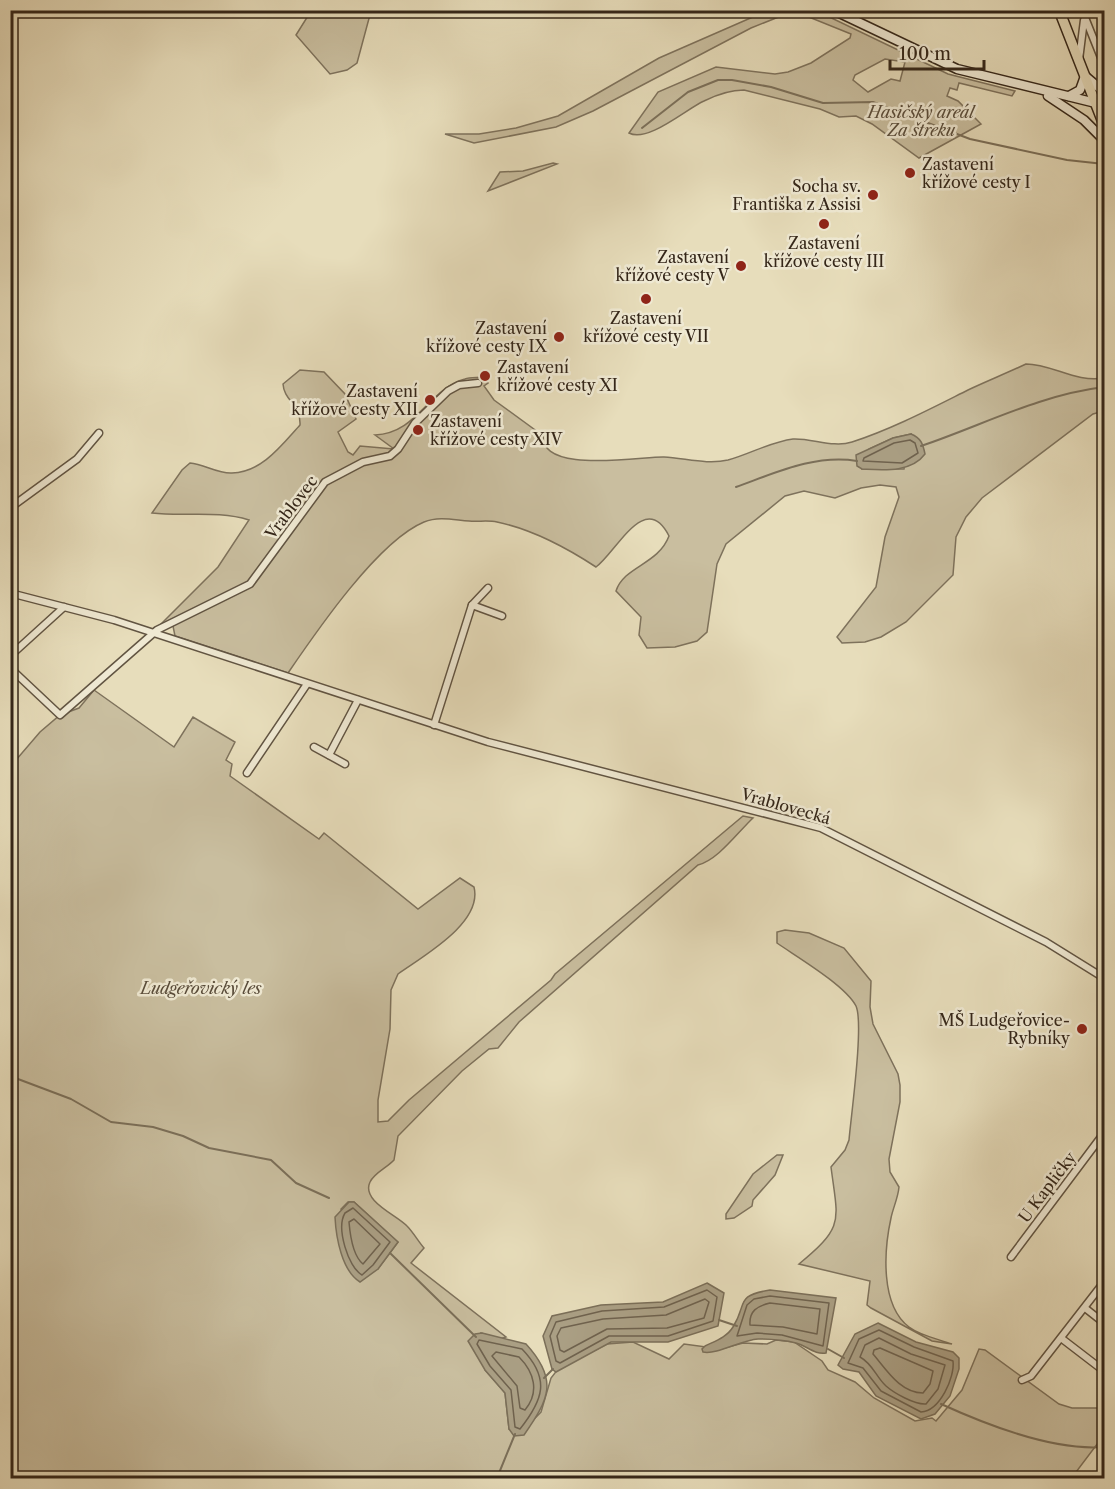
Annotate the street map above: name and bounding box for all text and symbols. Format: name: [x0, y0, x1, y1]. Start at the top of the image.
scale bar: [890, 33, 984, 71]
text: 100 m: [899, 43, 951, 65]
park label: Hasičský areál Za štreku: [866, 102, 976, 140]
place label: Zastavení křížové cesty I: [922, 154, 1030, 192]
marker: Zastavení křížové cesty I: [903, 166, 917, 180]
place label: Socha sv. Františka z Assisi: [732, 176, 861, 214]
marker: Socha sv. Františka z Assisi: [866, 188, 880, 202]
marker: Zastavení křížové cesty III: [817, 217, 831, 231]
place label: Zastavení křížové cesty III: [764, 233, 884, 271]
place label: Zastavení křížové cesty V: [616, 247, 729, 285]
marker: Zastavení křížové cesty V: [734, 259, 748, 273]
marker: Zastavení křížové cesty VII: [639, 292, 653, 306]
place label: Zastavení křížové cesty VII: [583, 308, 709, 346]
place label: Zastavení křížové cesty IX: [426, 318, 547, 356]
marker: Zastavení křížové cesty IX: [552, 330, 566, 344]
place label: Zastavení křížové cesty XI: [497, 357, 618, 395]
marker: Zastavení křížové cesty XI: [478, 369, 492, 383]
place label: Zastavení křížové cesty XII: [291, 381, 418, 419]
marker: Zastavení křížové cesty XII: [423, 393, 437, 407]
place label: Zastavení křížové cesty XIV: [430, 411, 563, 449]
marker: Zastavení křížové cesty XIV: [411, 423, 425, 437]
street label: Vrablovec: [260, 471, 321, 544]
street label: Vrablovecká: [738, 783, 834, 828]
park label: Ludgeřovický les: [138, 978, 262, 998]
place label: MŠ Ludgeřovice- Rybníky: [939, 1009, 1071, 1048]
marker: MŠ Ludgeřovice- Rybníky: [1075, 1022, 1089, 1036]
street label: U Kapličky: [1014, 1147, 1081, 1226]

